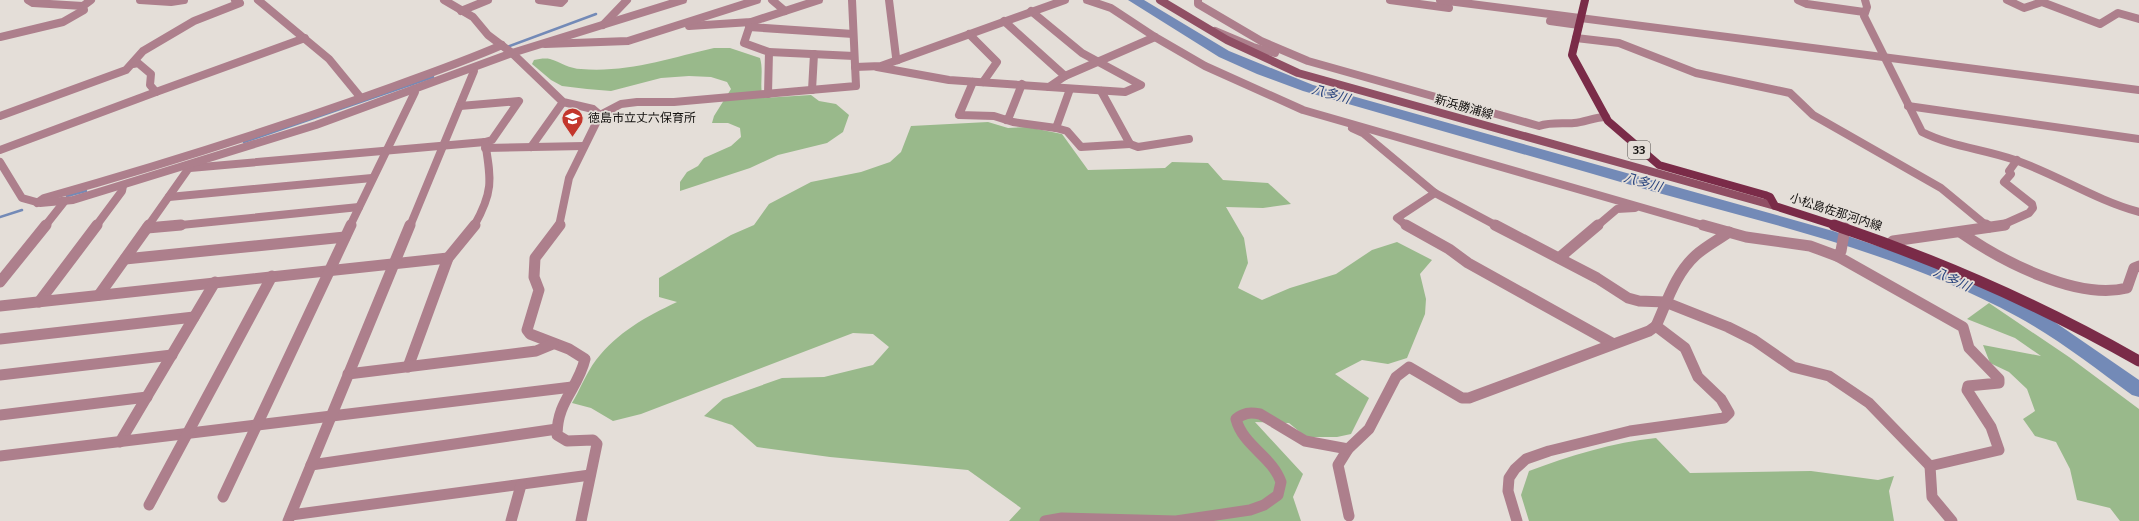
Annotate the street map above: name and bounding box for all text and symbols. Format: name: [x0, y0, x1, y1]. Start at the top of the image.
water label: 八多川: [1310, 81, 1354, 107]
street label: 新浜勝浦線: [1433, 92, 1495, 122]
school or university icon: 徳島市立丈六保育所: [559, 105, 585, 138]
place label: 徳島市立丈六保育所: [588, 111, 696, 125]
road number: 33: [1628, 141, 1650, 159]
water label: 八多川: [1622, 169, 1666, 195]
street label: 小松島佐那河内線: [1788, 191, 1884, 233]
water label: 八多川: [1931, 264, 1975, 295]

